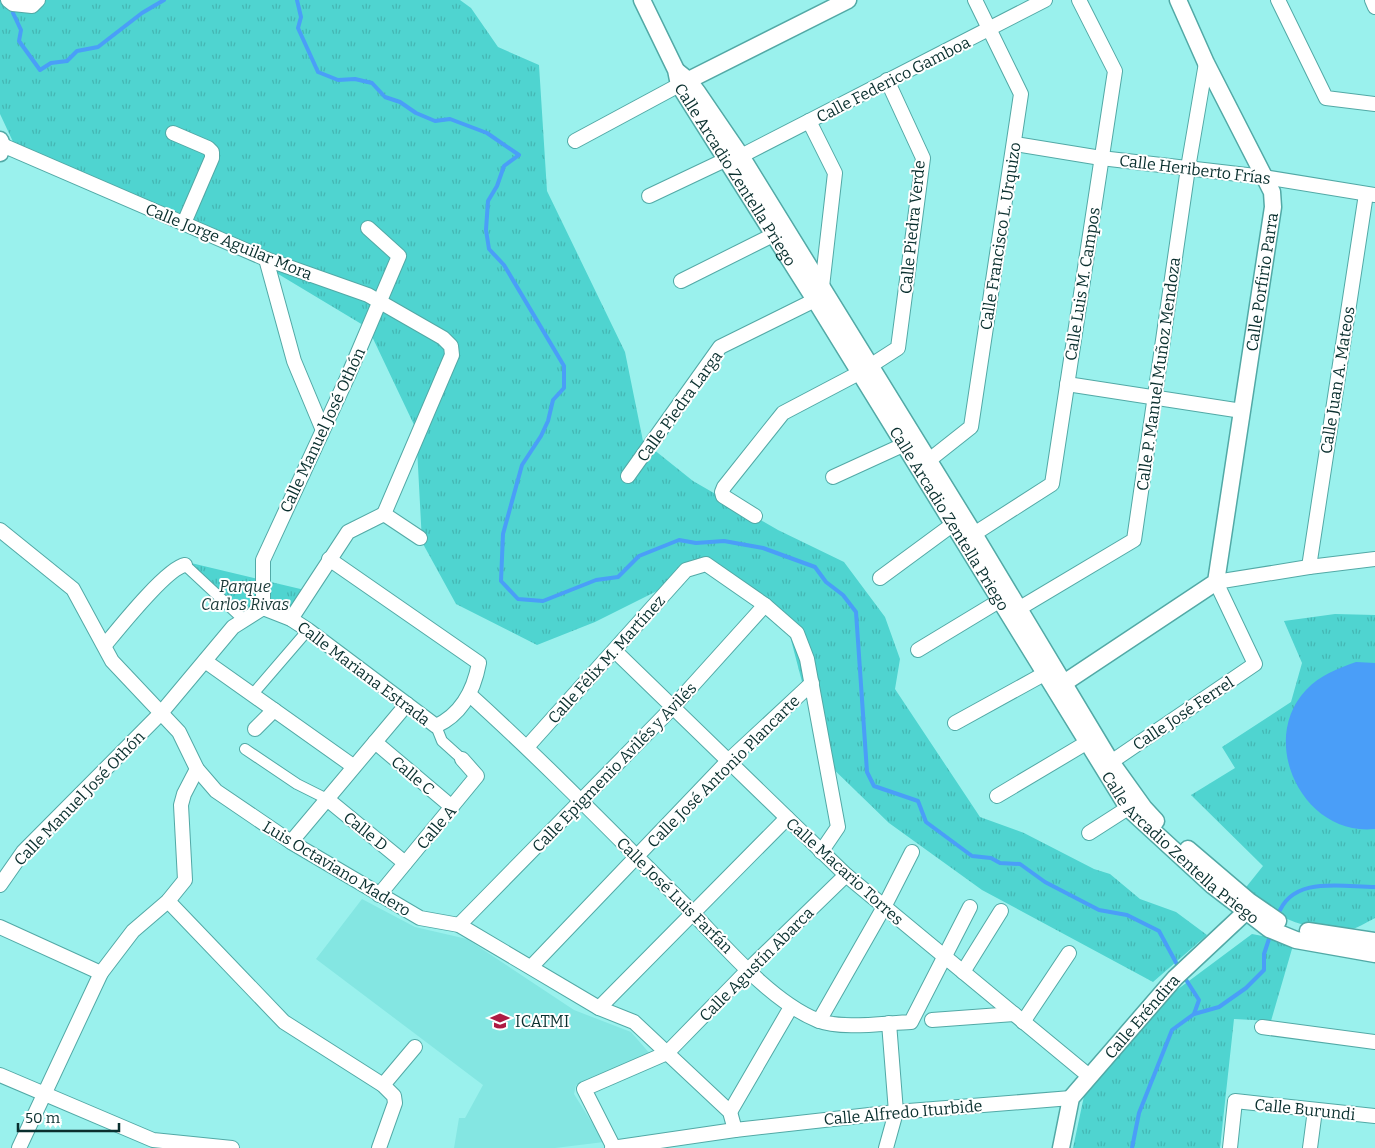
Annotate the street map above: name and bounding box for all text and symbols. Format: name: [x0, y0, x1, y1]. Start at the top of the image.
street label: Calle Federico Gamboa: [813, 32, 973, 126]
street label: Calle Arcadio Zentella Priego: [670, 80, 800, 270]
street label: Calle Francisco L. Urquizo: [976, 141, 1025, 331]
street label: Calle Heriberto Frías: [1118, 151, 1272, 188]
street label: Calle Piedra Verde: [896, 159, 929, 295]
street label: Calle Jorge Aguilar Mora: [143, 199, 315, 284]
street label: Calle Luis M. Campos: [1061, 206, 1104, 362]
street label: Calle Porfirio Parra: [1242, 211, 1282, 353]
street label: Calle P. Manuel Muñoz Mendoza: [1133, 256, 1184, 492]
street label: Calle Juan A. Mateos: [1316, 305, 1359, 455]
street label: Calle Manuel José Othón: [276, 345, 369, 516]
street label: Calle Piedra Larga: [633, 347, 726, 465]
street label: Calle Arcadio Zentella Priego: [885, 423, 1013, 614]
park label: Parque Carlos Rivas: [201, 577, 289, 614]
street label: Calle Félix M. Martínez: [544, 591, 669, 727]
street label: Calle Mariana Estrada: [294, 617, 434, 730]
street label: Calle José Ferrel: [1129, 672, 1238, 754]
street label: Calle Epigmenio Avilés y Avilés: [528, 679, 700, 856]
street label: Calle José Antonio Plancarte: [643, 691, 804, 852]
street label: Calle Manuel José Othón: [10, 727, 149, 870]
street label: Calle C: [387, 752, 438, 799]
street label: Calle Arcadio Zentella Priego: [1098, 768, 1263, 928]
street label: Calle A: [413, 801, 461, 853]
street label: Calle D: [340, 808, 392, 855]
street label: Calle Macario Torres: [782, 814, 907, 929]
street label: Luis Octaviano Madero: [259, 817, 414, 920]
street label: Calle José Luis Farfán: [613, 833, 737, 957]
street label: Calle Agustín Abarca: [695, 903, 818, 1025]
street label: Calle Eréndira: [1101, 971, 1184, 1063]
school or university icon: ICATMI: [489, 1010, 511, 1032]
place label: ICATMI: [515, 1012, 569, 1031]
street label: Calle Burundi: [1254, 1095, 1356, 1124]
street label: Calle Alfredo Iturbide: [823, 1096, 983, 1129]
scale bar: [18, 1100, 119, 1132]
text: 50 m: [25, 1109, 61, 1127]

